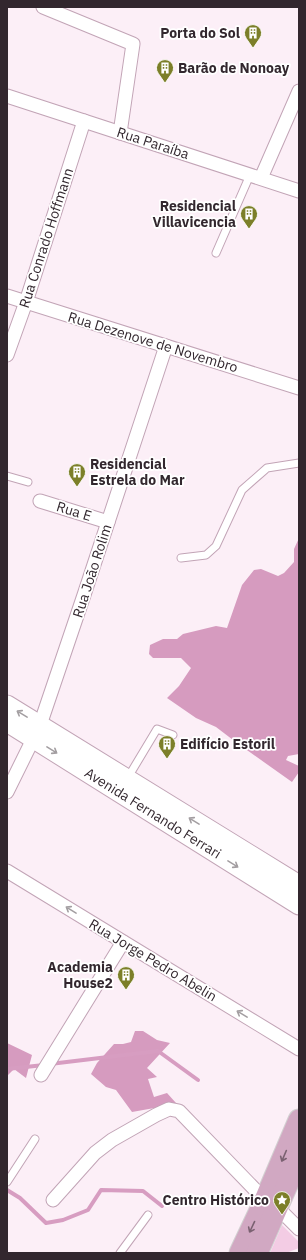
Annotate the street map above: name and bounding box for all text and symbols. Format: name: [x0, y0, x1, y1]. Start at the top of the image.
building icon: Porta do Sol: [243, 23, 263, 48]
place label: Porta do Sol: [160, 24, 240, 42]
building icon: Barão de Nonoay: [155, 58, 175, 83]
place label: Barão de Nonoay: [178, 59, 290, 77]
street label: Rua Paraíba: [114, 123, 192, 163]
street label: Rua Conrado Hoffmann: [15, 166, 77, 310]
place label: Residencial Villavicencia: [153, 197, 236, 231]
building icon: Residencial Villavicencia: [239, 204, 259, 229]
street label: Rua Dezenove de Novembro: [66, 308, 240, 376]
place label: Residencial Estrela do Mar: [90, 455, 185, 489]
building icon: Residencial Estrela do Mar: [67, 462, 87, 487]
street label: Rua E: [54, 497, 94, 525]
street label: Rua João Rolim: [68, 522, 116, 620]
one-way arrow: [16, 710, 28, 718]
building icon: Edifício Estoril: [157, 734, 177, 759]
place label: Edifício Estoril: [180, 735, 275, 753]
one-way arrow: [46, 746, 57, 754]
street label: Avenida Fernando Ferrari: [81, 764, 225, 862]
one-way arrow: [188, 816, 200, 824]
one-way arrow: [228, 859, 239, 868]
one-way arrow: [65, 906, 77, 914]
street label: Rua Jorge Pedro Abelin: [86, 915, 220, 1005]
place label: Academia House2: [47, 958, 113, 992]
building icon: Academia House2: [116, 965, 136, 990]
one-way arrow: [236, 1010, 248, 1018]
one-way arrow: [279, 1149, 287, 1161]
place icon: Centro Histórico: [272, 1190, 292, 1215]
place label: Centro Histórico: [163, 1191, 269, 1209]
one-way arrow: [248, 1220, 255, 1232]

